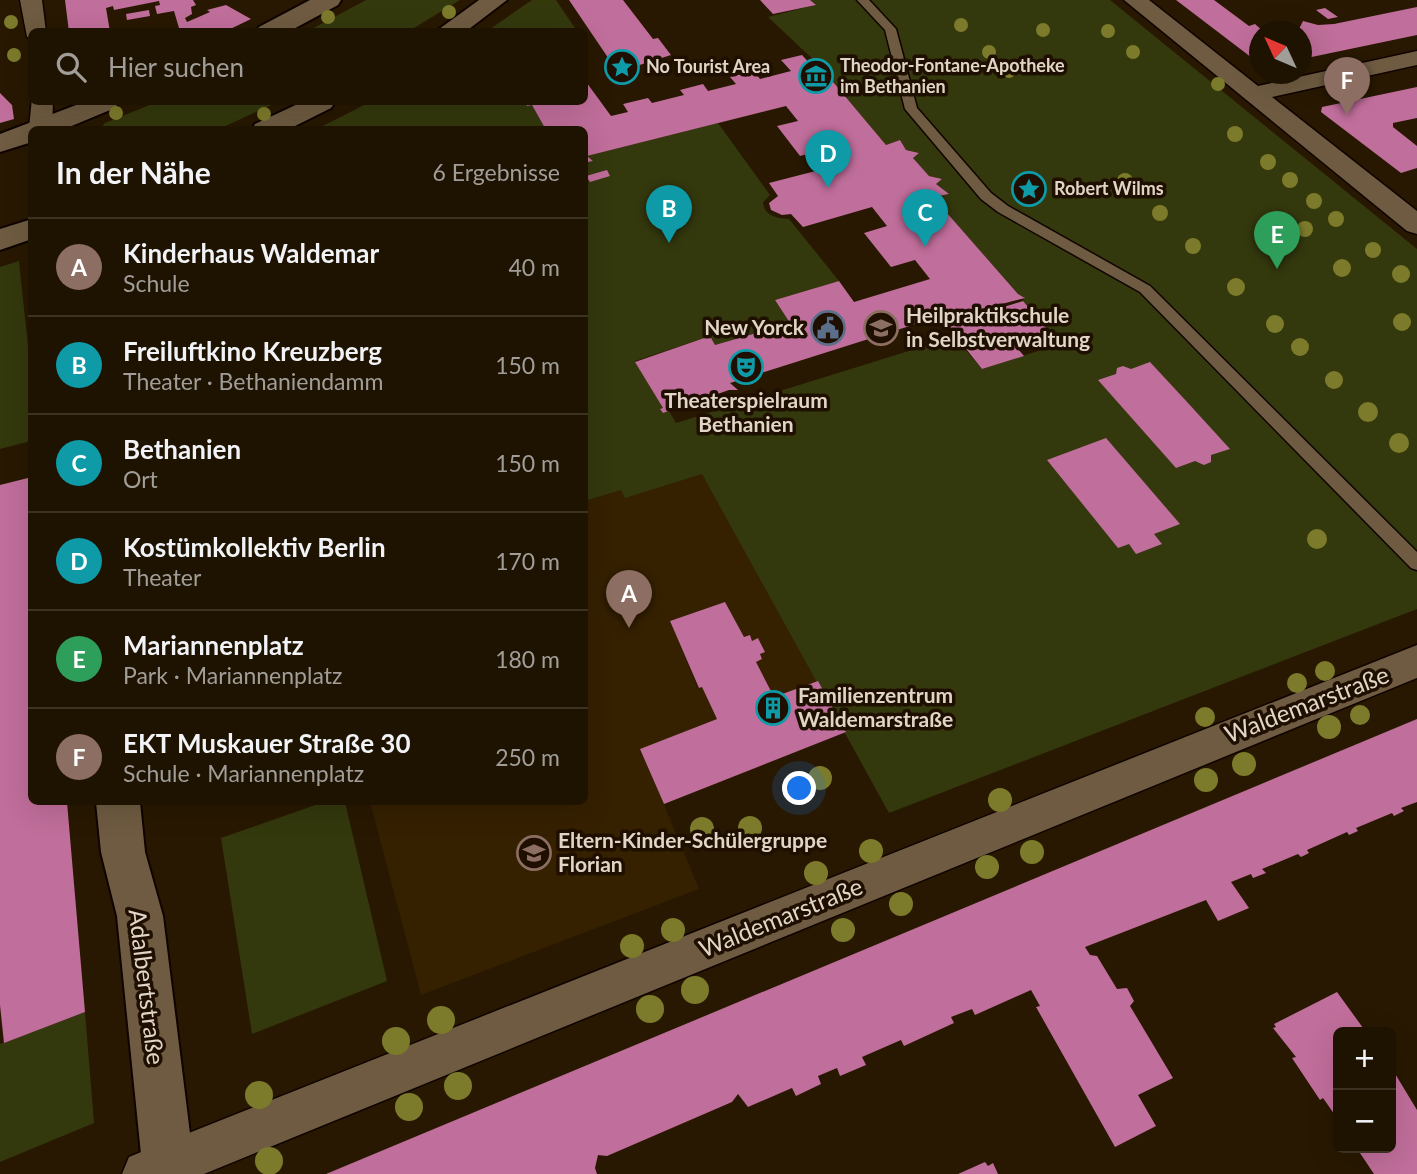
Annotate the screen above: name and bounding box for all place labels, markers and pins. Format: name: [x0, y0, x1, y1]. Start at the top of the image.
place icon: No Tourist Area: [603, 48, 641, 86]
place label: Theodor-Fontane-Apotheke im Bethanien: [840, 54, 1065, 97]
place label: No Tourist Area: [646, 55, 770, 77]
museum icon: Theodor-Fontane-Apotheke im Bethanien: [797, 57, 835, 95]
pin: F: [1324, 57, 1370, 115]
pin: D: [805, 130, 851, 188]
place icon: Robert Wilms: [1010, 170, 1048, 208]
place label: Robert Wilms: [1054, 177, 1164, 199]
pin: B: [646, 185, 692, 243]
pin: C: [902, 189, 948, 247]
pin: E: [1254, 211, 1300, 269]
place label: Heilpraktikschule in Selbstverwaltung: [906, 302, 1090, 351]
public building icon: New Yorck: [809, 309, 847, 347]
school or university icon: Heilpraktikschule in Selbstverwaltung: [862, 309, 900, 347]
place label: New Yorck: [704, 314, 805, 339]
theatre icon: Theaterspielraum Bethanien: [727, 348, 765, 386]
place label: Theaterspielraum Bethanien: [664, 387, 828, 436]
pin: A: [606, 570, 652, 628]
place label: Familienzentrum Waldemarstraße: [798, 682, 953, 731]
building icon: Familienzentrum Waldemarstraße: [754, 689, 792, 727]
place label: Eltern-Kinder-Schülergruppe Florian: [558, 827, 827, 876]
school or university icon: Eltern-Kinder-Schülergruppe Florian: [515, 834, 553, 872]

